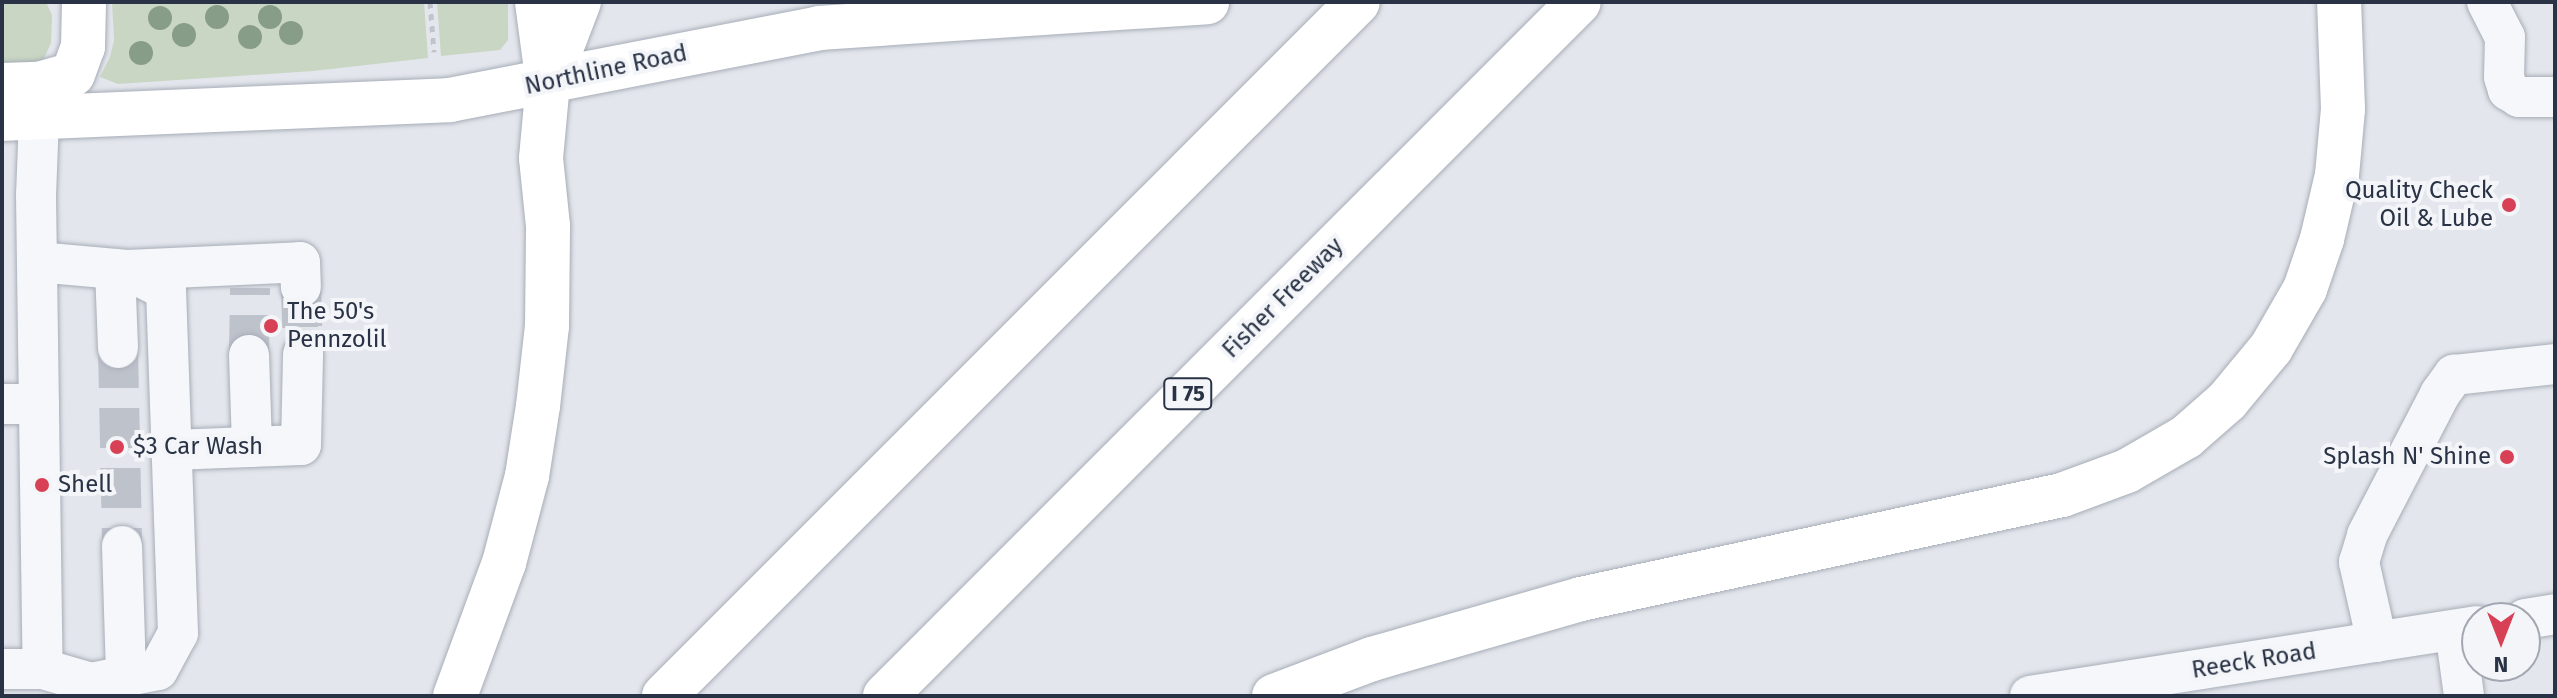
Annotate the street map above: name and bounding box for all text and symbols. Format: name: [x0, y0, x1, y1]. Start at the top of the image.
street label: Northline Road: [522, 39, 690, 101]
place label: Quality Check Oil & Lube: [2345, 177, 2493, 233]
marker: Quality Check Oil & Lube: [2500, 196, 2518, 214]
street label: Fisher Freeway: [1217, 232, 1349, 364]
place label: The 50's Pennzolil: [287, 298, 387, 354]
marker: The 50's Pennzolil: [262, 317, 280, 335]
road number: I 75: [1162, 376, 1214, 412]
place label: $3 Car Wash: [133, 433, 263, 461]
marker: $3 Car Wash: [108, 438, 126, 456]
place label: Splash N' Shine: [2323, 443, 2491, 471]
marker: Splash N' Shine: [2498, 448, 2516, 466]
place label: Shell: [58, 471, 112, 499]
marker: Shell: [33, 476, 51, 494]
north arrow: [2461, 602, 2541, 682]
street label: Reeck Road: [2190, 637, 2318, 685]
text: N: [2494, 651, 2508, 678]

